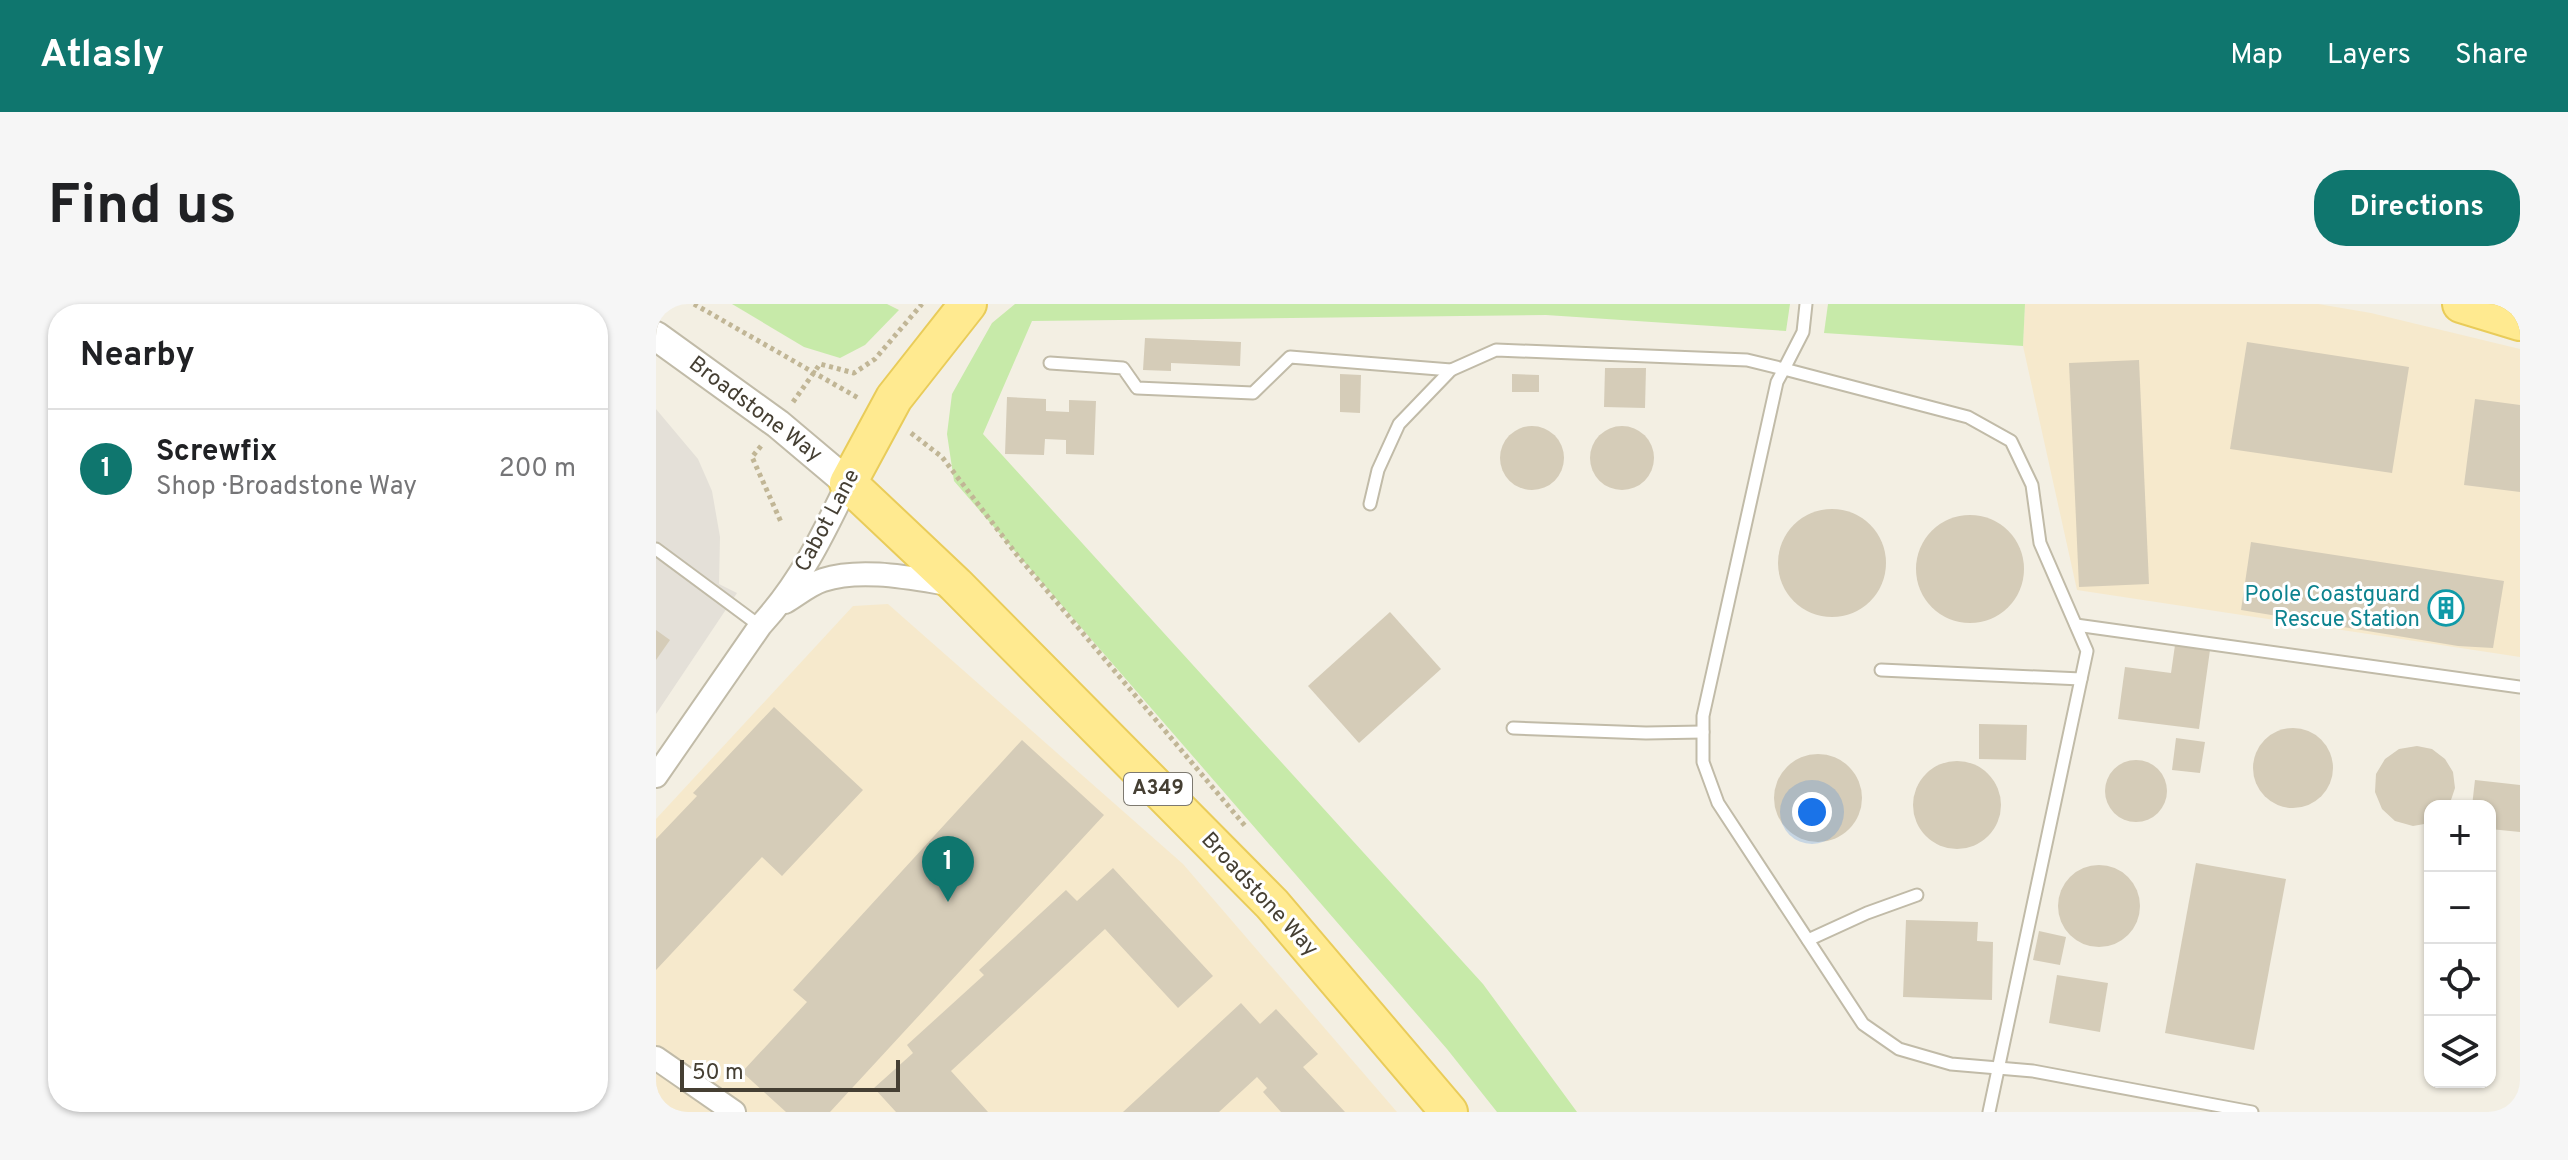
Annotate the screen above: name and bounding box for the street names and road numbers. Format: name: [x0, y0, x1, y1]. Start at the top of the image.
street label: Broadstone Way: [683, 351, 827, 469]
street label: Cabot Lane: [790, 465, 866, 577]
road number: A349: [1124, 773, 1192, 805]
street label: Broadstone Way: [1195, 827, 1323, 963]

